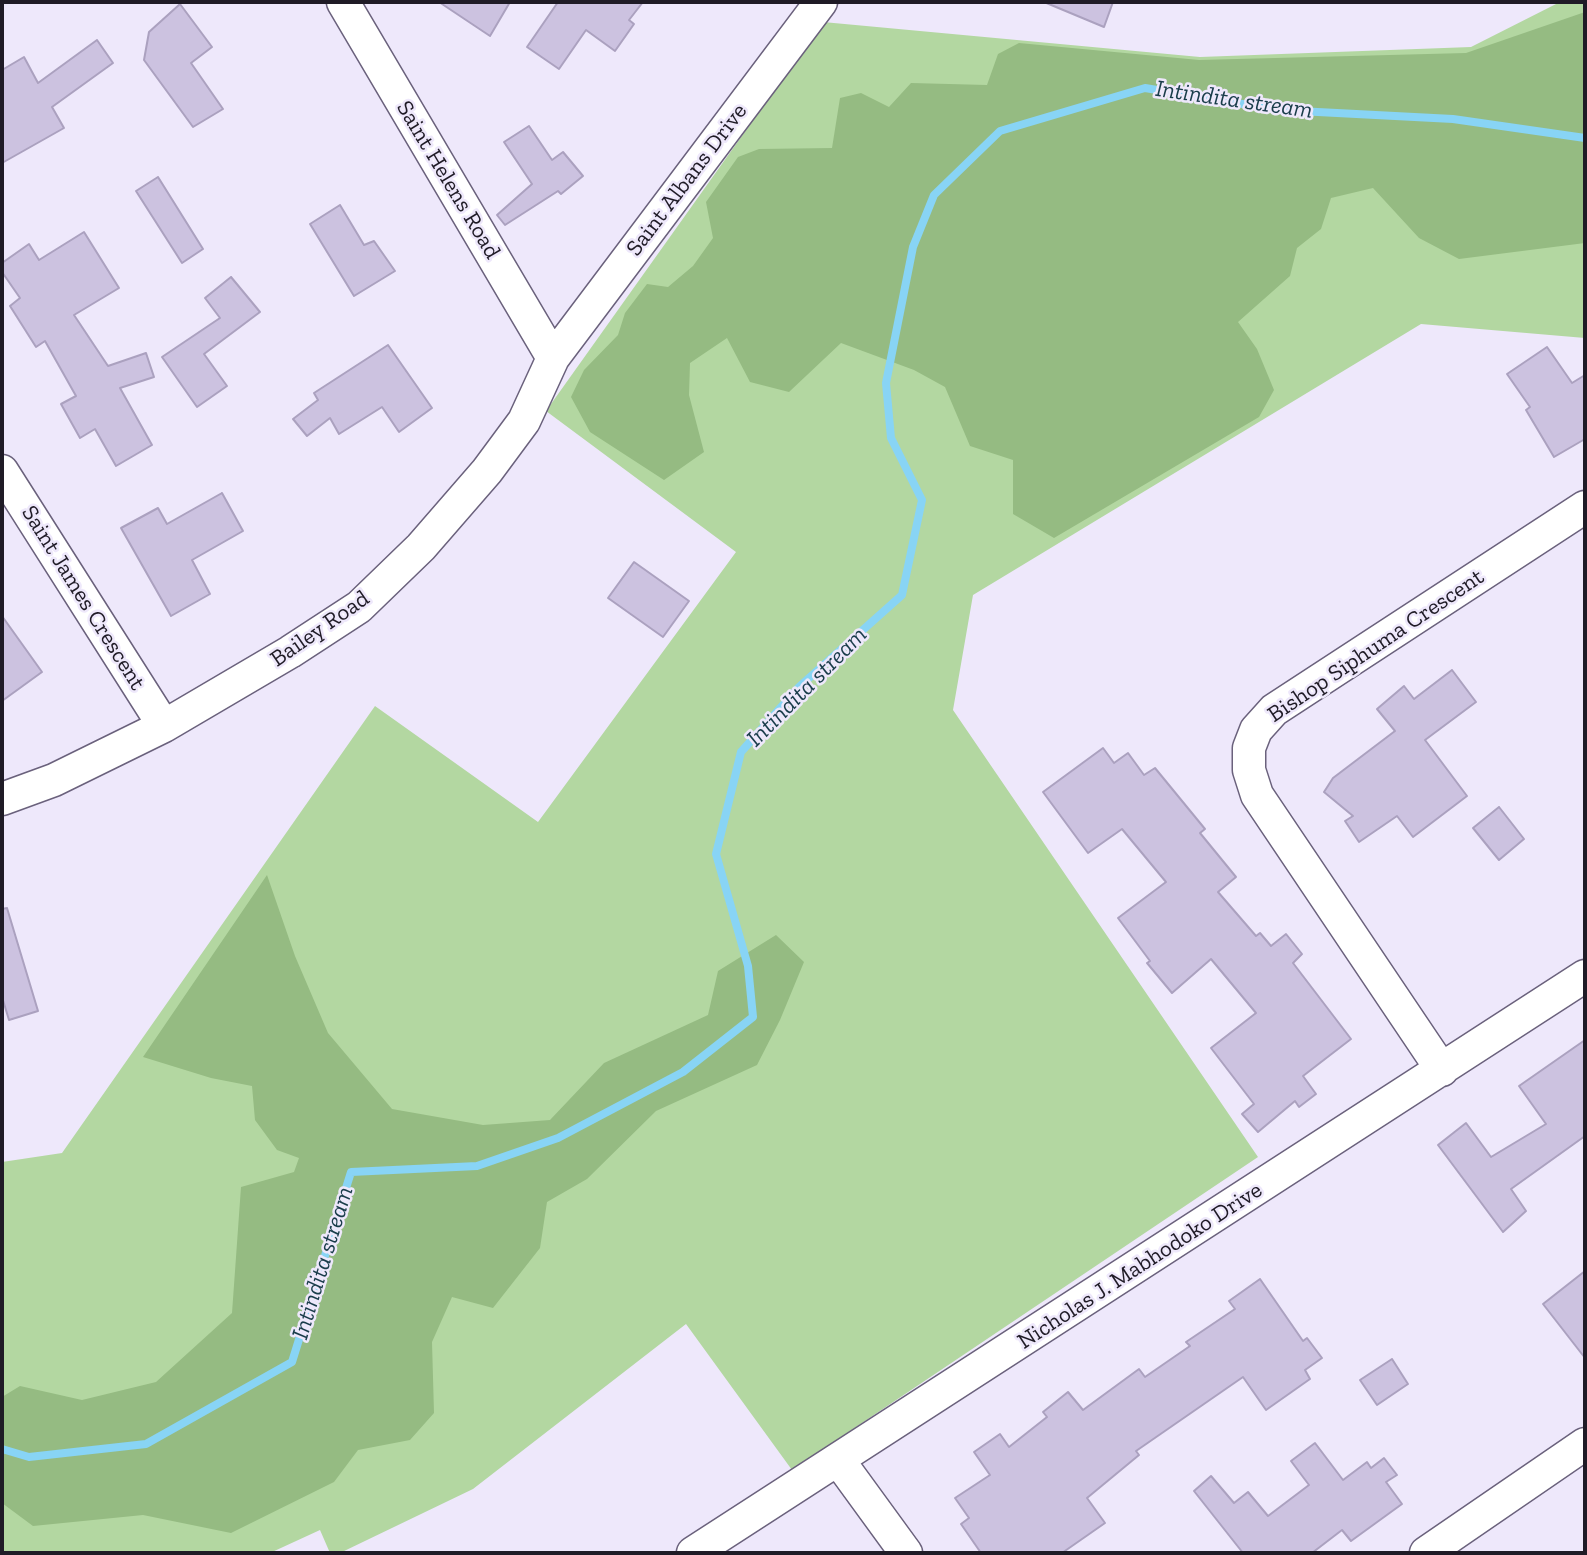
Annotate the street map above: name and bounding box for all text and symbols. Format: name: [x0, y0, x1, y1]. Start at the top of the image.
water label: Intindita stream: [1154, 75, 1314, 125]
street label: Saint Helens Road: [390, 96, 506, 264]
street label: Saint Albans Drive: [621, 98, 753, 262]
street label: Saint James Crescent: [15, 501, 151, 695]
street label: Bishop Siphuma Crescent: [1263, 563, 1489, 729]
street label: Bailey Road: [265, 585, 375, 673]
water label: Intindita stream: [741, 621, 873, 753]
street label: Nicholas J. Mabhodoko Drive: [1013, 1177, 1267, 1355]
water label: Intindita stream: [286, 1183, 360, 1343]

